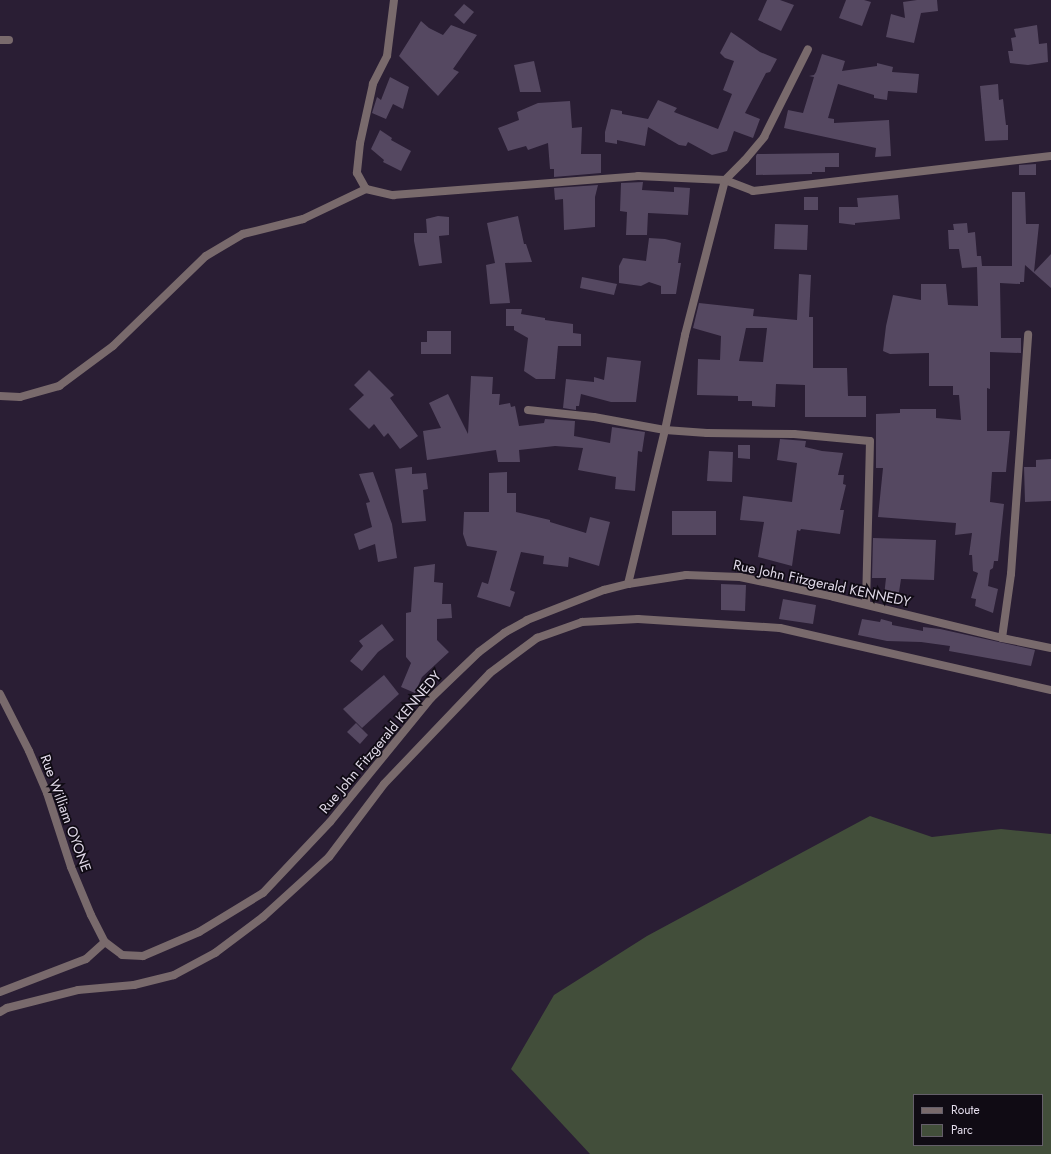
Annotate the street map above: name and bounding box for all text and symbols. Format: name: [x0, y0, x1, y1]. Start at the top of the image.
street label: Rue John Fitzgerald KENNEDY: [732, 556, 912, 610]
street label: Rue John Fitzgerald KENNEDY: [315, 667, 445, 817]
street label: Rue William OYONE: [37, 752, 95, 874]
legend: [913, 1094, 1043, 1146]
text: Route: [951, 1101, 980, 1119]
text: Parc: [951, 1121, 973, 1139]

